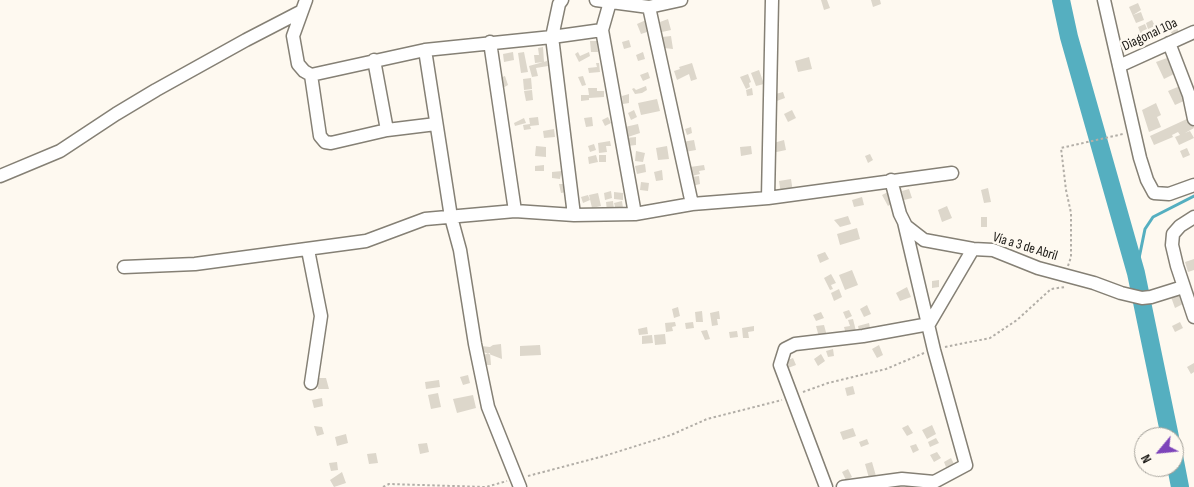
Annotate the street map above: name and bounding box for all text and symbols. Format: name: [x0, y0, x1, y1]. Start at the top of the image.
street label: Diagonal 10a: [1120, 15, 1180, 55]
street label: Vía a 3 de Abril: [990, 229, 1060, 265]
north arrow: [1134, 427, 1184, 477]
text: N: [1137, 452, 1155, 466]

